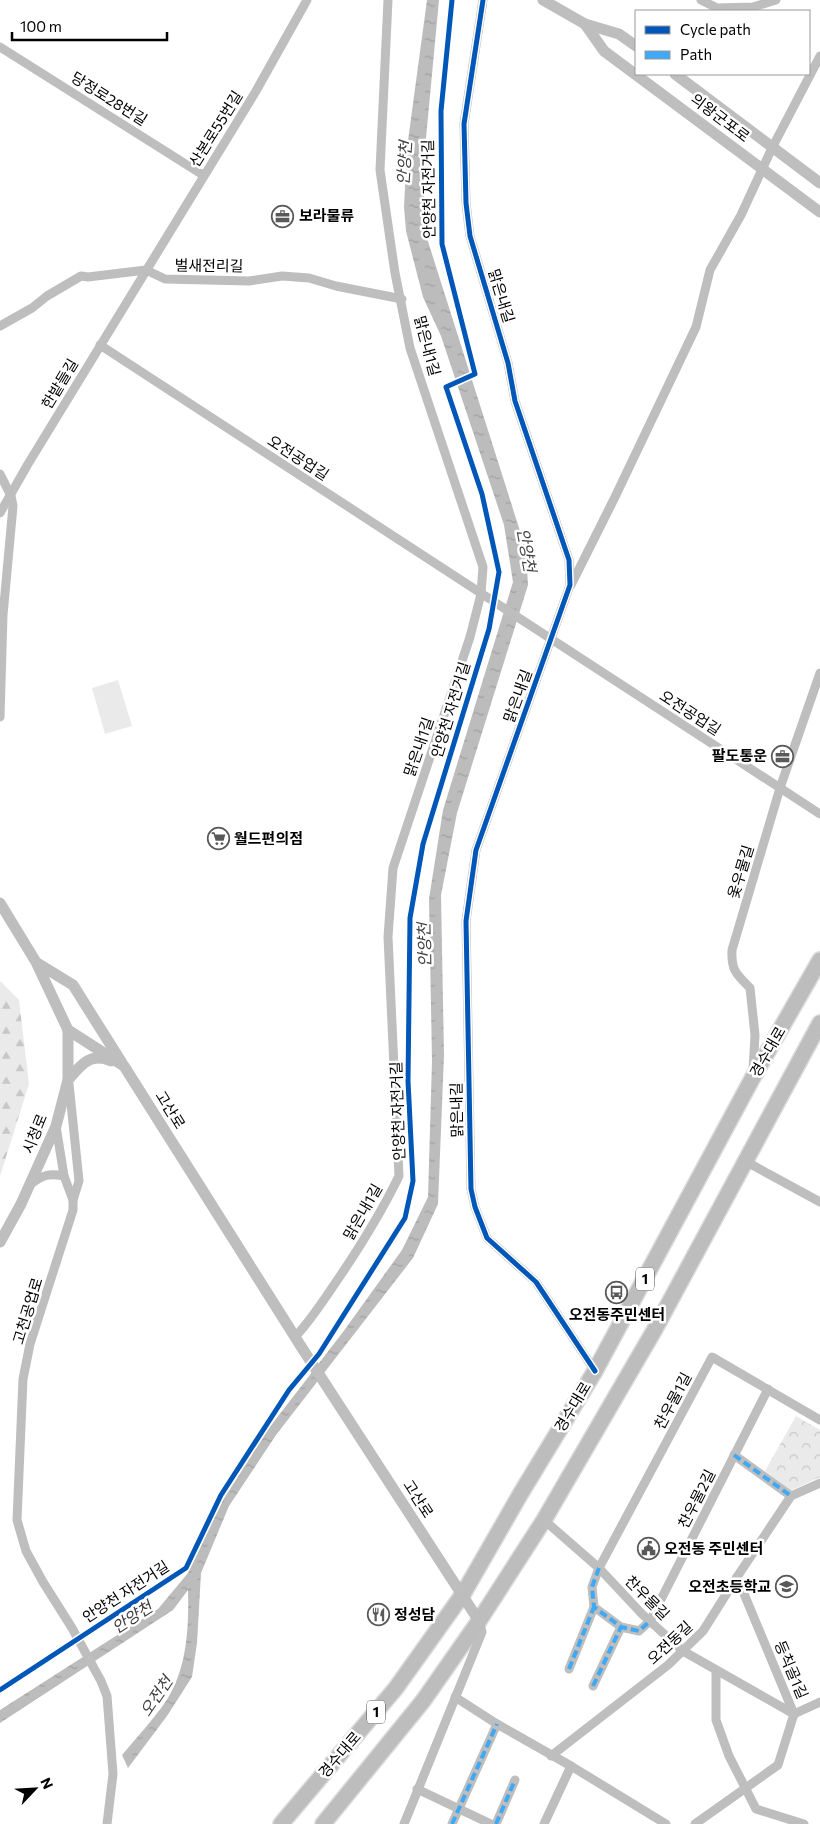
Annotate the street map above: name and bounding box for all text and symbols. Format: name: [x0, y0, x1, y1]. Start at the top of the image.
scale bar: [12, 10, 168, 42]
legend: [635, 10, 810, 75]
text: 100 m: [20, 17, 62, 35]
text: Cycle path: [680, 20, 751, 38]
text: Path: [680, 45, 712, 63]
street label: 당정로28번길: [68, 68, 151, 129]
street label: 산본로55번길: [185, 87, 246, 170]
street label: 의왕군포로: [688, 89, 754, 145]
water label: 안양천: [392, 138, 415, 186]
street label: 안양천 자전거길: [418, 139, 438, 239]
office icon: 보라물류: [271, 204, 295, 228]
place label: 보라물류: [299, 206, 354, 224]
street label: 벌새전리길: [174, 255, 244, 275]
street label: 맑은내길: [485, 267, 519, 325]
street label: 맑은내1길: [411, 314, 445, 378]
street label: 한밭들길: [37, 355, 81, 412]
street label: 오전공업길: [265, 431, 332, 484]
water label: 안양천: [514, 527, 541, 576]
street label: 안양천 자전거길: [427, 660, 473, 760]
street label: 맑은내길: [499, 667, 535, 725]
street label: 오전공업길: [657, 686, 724, 739]
street label: 맑은내1길: [400, 715, 437, 779]
office icon: 팔도통운: [771, 744, 795, 768]
place label: 팔도통운: [712, 746, 767, 764]
supermarket icon: 월드편의점: [206, 827, 230, 851]
place label: 월드편의점: [234, 829, 303, 847]
street label: 옻우물길: [723, 843, 757, 901]
water label: 안양천: [414, 920, 433, 967]
street label: 경수대로: [746, 1023, 789, 1080]
street label: 안양천 자전거길: [386, 1061, 408, 1161]
street label: 맑은내길: [447, 1082, 465, 1138]
street label: 고산로: [152, 1087, 189, 1132]
street label: 시청로: [18, 1111, 50, 1156]
street label: 맑은내1길: [339, 1180, 385, 1243]
road number: 1: [636, 1268, 654, 1290]
street label: 고천공업로: [8, 1275, 46, 1346]
bus stop icon: 오전동주민센터: [605, 1280, 629, 1304]
place label: 오전동주민센터: [569, 1305, 665, 1323]
street label: 찬우물1길: [650, 1369, 695, 1432]
street label: 경수대로: [550, 1378, 594, 1435]
street label: 찬우물2길: [674, 1466, 719, 1531]
street label: 고산로: [400, 1476, 438, 1521]
public building icon: 오전동 주민센터: [636, 1537, 660, 1561]
place label: 오전동 주민센터: [664, 1539, 763, 1557]
street label: 안양천 자전거길: [79, 1557, 173, 1627]
street label: 찬우물길: [622, 1571, 674, 1623]
school or university icon: 오전초등학교: [775, 1575, 799, 1599]
place label: 오전초등학교: [688, 1577, 771, 1595]
water label: 안양천: [108, 1597, 156, 1637]
restaurant icon: 정성담: [366, 1603, 390, 1627]
place label: 정성담: [394, 1605, 436, 1623]
street label: 오전동길: [643, 1617, 696, 1668]
street label: 등칙골1길: [772, 1638, 812, 1701]
water label: 오전천: [135, 1670, 177, 1719]
road number: 1: [367, 1700, 385, 1724]
street label: 경수대로: [314, 1728, 364, 1781]
north arrow: [10, 1764, 60, 1814]
text: N: [37, 1775, 57, 1792]

